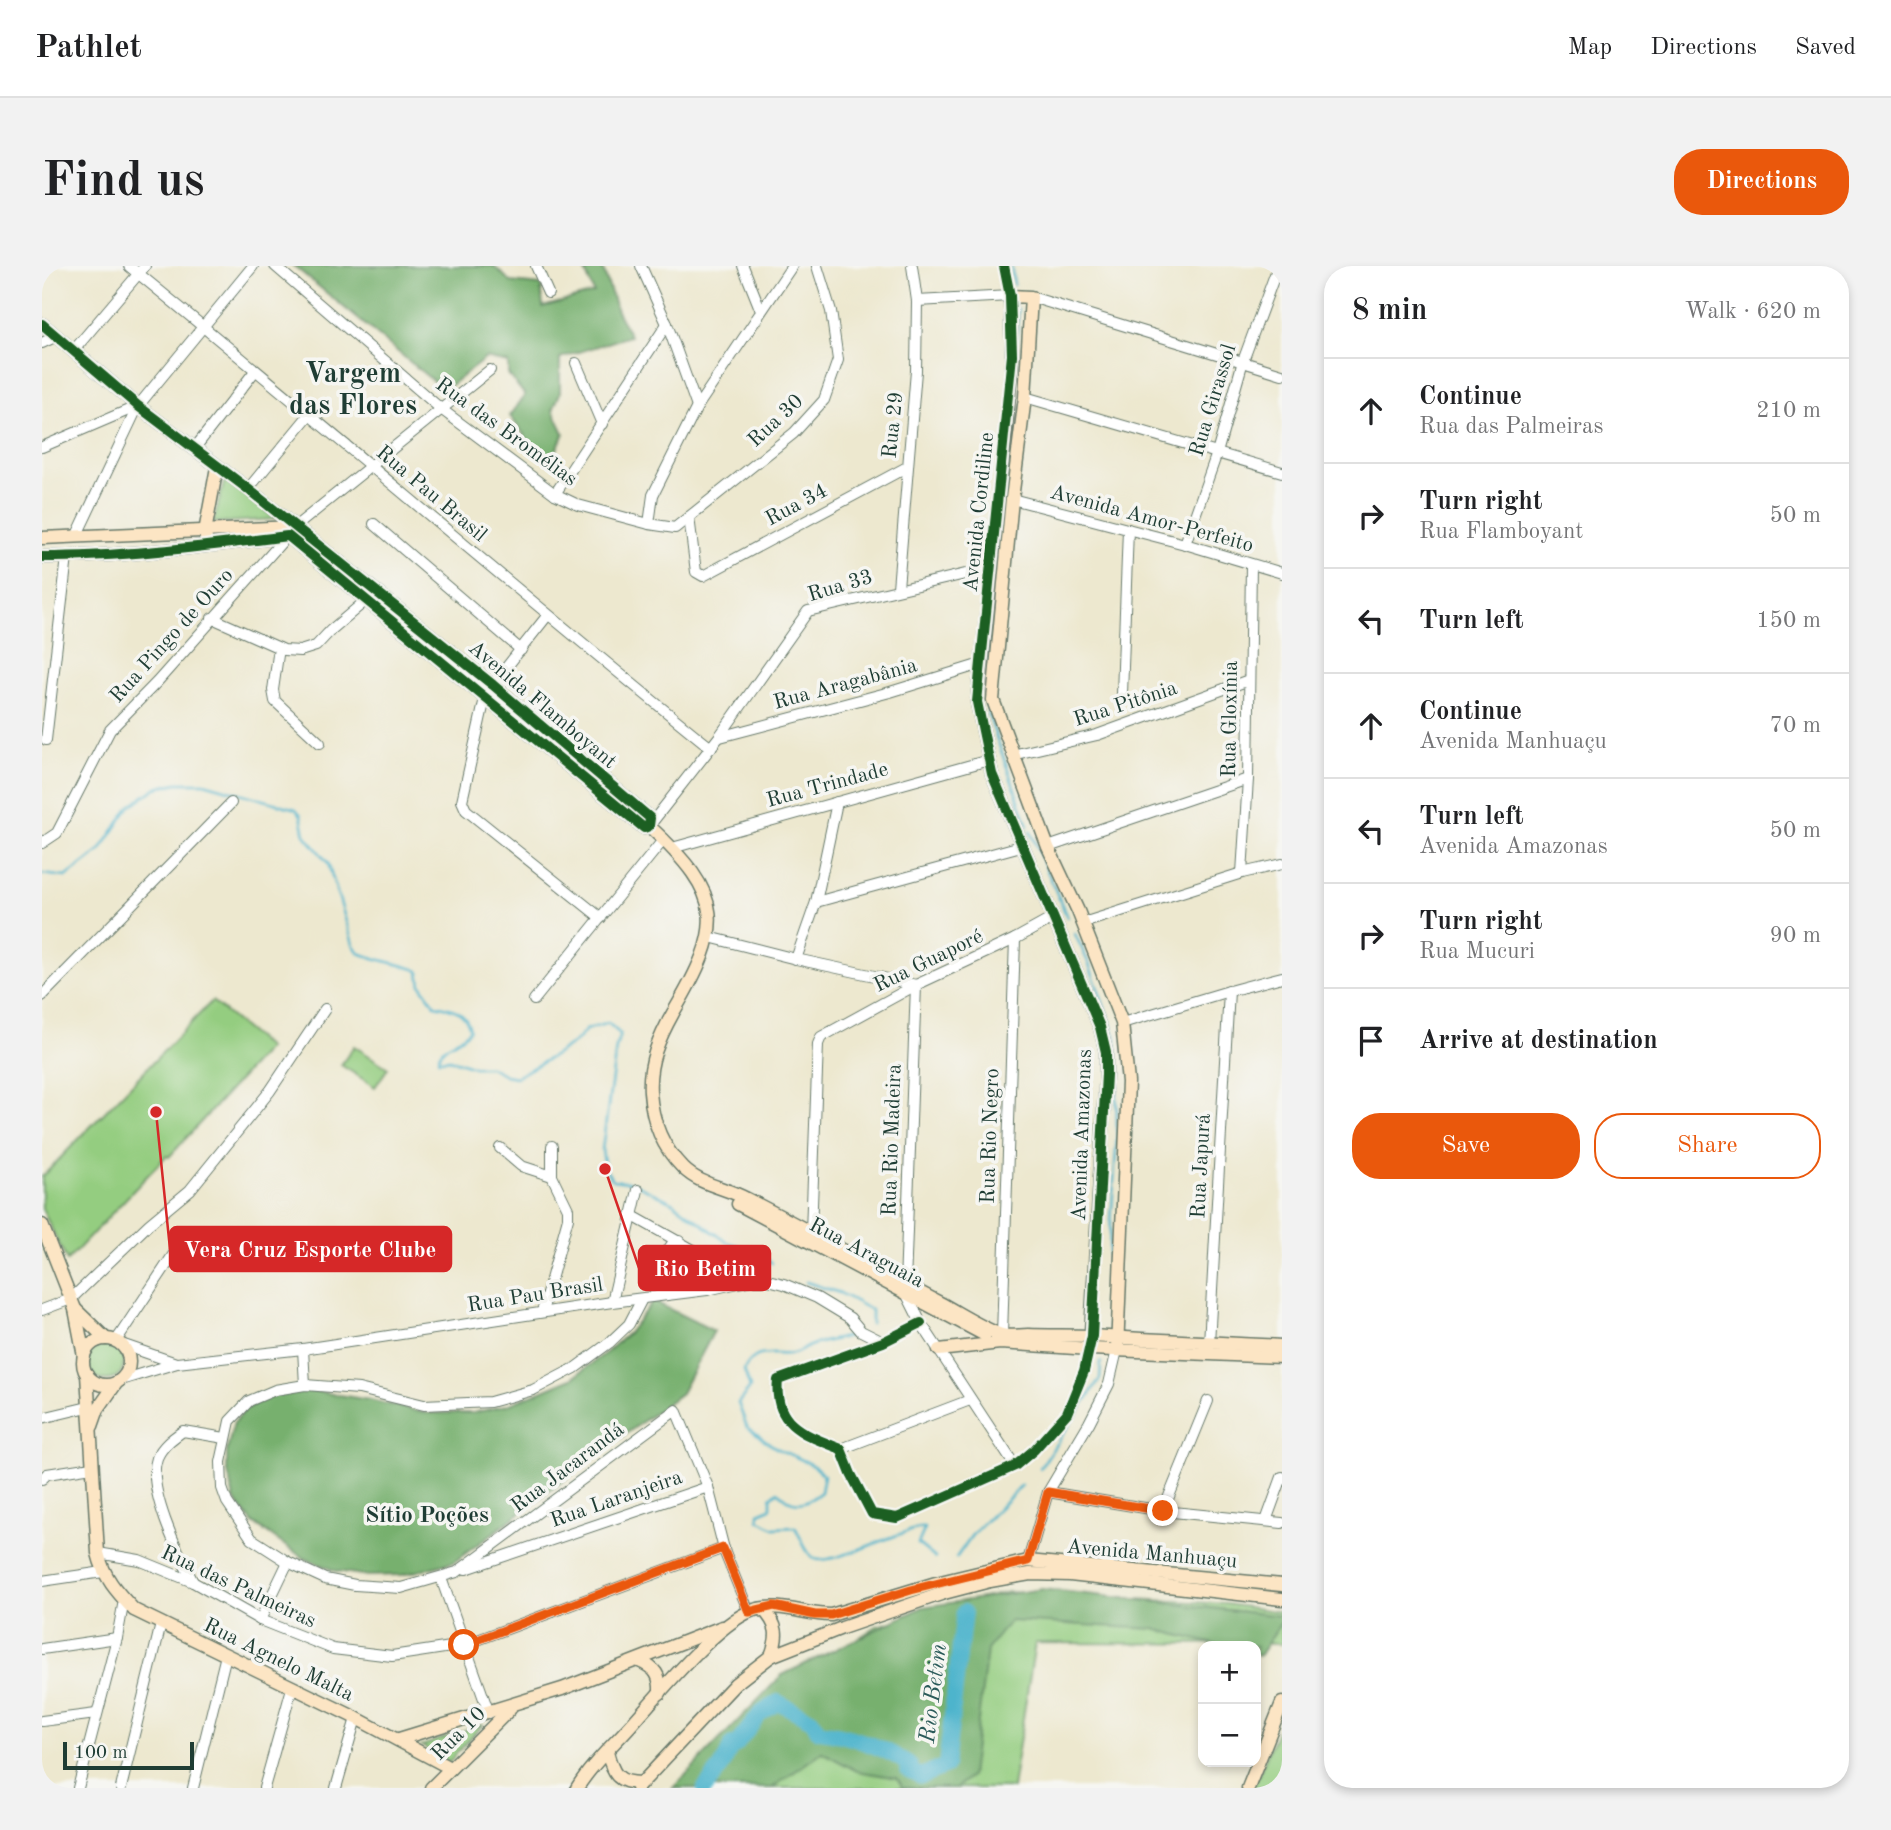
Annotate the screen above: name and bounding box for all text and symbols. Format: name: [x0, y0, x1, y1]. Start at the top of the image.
text: Pathlet: [35, 32, 142, 65]
text: Map: [1568, 36, 1612, 60]
text: Directions: [1650, 36, 1757, 60]
text: Saved: [1795, 36, 1856, 60]
button: Directions: [1674, 149, 1849, 215]
text: Find us: [42, 158, 205, 207]
text: 8 min: [1352, 296, 1427, 326]
text: Walk · 620 m: [1685, 300, 1821, 323]
street label: Rua Girassol: [1186, 341, 1241, 459]
district label: Vargem das Flores: [289, 361, 417, 421]
street label: Rua das Bromélias: [431, 374, 581, 491]
text: Continue: [1419, 384, 1522, 410]
street label: Rua 30: [744, 391, 808, 452]
street label: Rua 29: [880, 391, 907, 460]
icon: ahead: [1352, 392, 1390, 430]
text: 210 m: [1756, 399, 1821, 422]
text: Rua das Palmeiras: [1419, 415, 1603, 438]
street label: Avenida Cordiline: [961, 431, 998, 593]
street label: Rua Pau Brasil: [372, 442, 491, 547]
street label: Rua 34: [762, 480, 831, 530]
street label: Avenida Amor-Perfeito: [1048, 482, 1256, 557]
text: Turn right: [1419, 489, 1542, 515]
icon: right: [1352, 497, 1390, 535]
text: 50 m: [1770, 504, 1821, 527]
text: Rua Flamboyant: [1419, 520, 1583, 543]
street label: Rua Pingo de Ouro: [106, 565, 238, 707]
street label: Rua 33: [805, 567, 875, 606]
icon: left: [1352, 602, 1390, 640]
text: Turn left: [1419, 608, 1524, 634]
text: 150 m: [1756, 609, 1821, 632]
street label: Avenida Flamboyant: [464, 637, 620, 773]
street label: Rua Aragabânia: [771, 655, 919, 714]
street label: Rua Gloxínia: [1219, 660, 1242, 778]
street label: Rua Pitônia: [1071, 678, 1180, 731]
text: Continue: [1419, 699, 1522, 725]
icon: ahead: [1352, 707, 1390, 745]
text: 70 m: [1770, 714, 1821, 737]
text: Avenida Manhuaçu: [1419, 730, 1607, 753]
street label: Rua Trindade: [764, 759, 891, 812]
text: Turn left: [1419, 804, 1524, 830]
icon: left: [1352, 812, 1390, 850]
text: 50 m: [1770, 819, 1821, 842]
text: Avenida Amazonas: [1419, 835, 1608, 858]
text: Turn right: [1419, 909, 1542, 935]
icon: right: [1352, 917, 1390, 955]
text: 90 m: [1770, 924, 1821, 947]
street label: Rua Guaporé: [871, 926, 987, 997]
text: Rua Mucuri: [1419, 940, 1535, 963]
icon: arrive: [1352, 1022, 1390, 1060]
text: Arrive at destination: [1419, 1028, 1658, 1054]
street label: Avenida Amazonas: [1069, 1049, 1096, 1222]
street label: Rua Rio Madeira: [879, 1063, 906, 1217]
street label: Rua Rio Negro: [978, 1068, 1003, 1204]
street label: Rua Japurá: [1188, 1113, 1215, 1219]
button: Save: [1352, 1113, 1580, 1179]
button: Share: [1594, 1113, 1821, 1179]
street label: Rua Araguaia: [806, 1214, 927, 1292]
callout: Vera Cruz Esporte Clube: [170, 1227, 451, 1271]
text: Vera Cruz Esporte Clube: [184, 1239, 436, 1262]
callout: Rio Betim: [639, 1246, 770, 1290]
text: Rio Betim: [654, 1258, 756, 1281]
street label: Rua Pau Brasil: [466, 1274, 605, 1317]
street label: Rua Jacarandá: [508, 1419, 628, 1517]
street label: Rua Laranjeira: [548, 1467, 685, 1532]
route end: [1147, 1495, 1178, 1526]
district label: Sítio Poções: [365, 1504, 489, 1527]
street label: Avenida Manhuaçu: [1066, 1537, 1238, 1572]
street label: Rua das Palmeiras: [158, 1542, 319, 1632]
street label: Rua Agnelo Malta: [200, 1615, 357, 1706]
route start: [448, 1629, 479, 1660]
map controls: [1198, 1641, 1261, 1767]
button: +: [1198, 1641, 1261, 1704]
water label: Rio Betim: [916, 1642, 951, 1745]
street label: Rua 10: [428, 1703, 490, 1765]
button: −: [1198, 1704, 1261, 1767]
scale bar: [63, 1739, 194, 1771]
text: 100 m: [74, 1744, 127, 1763]

